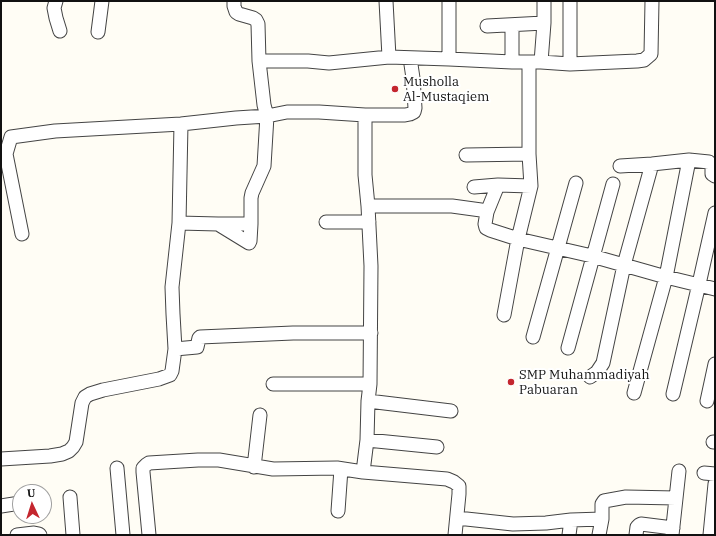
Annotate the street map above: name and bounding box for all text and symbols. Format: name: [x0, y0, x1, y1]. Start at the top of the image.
place label: Musholla Al-Mustaqiem: [403, 74, 489, 105]
marker: Musholla Al-Mustaqiem: [390, 84, 400, 94]
place label: SMP Muhammadiyah Pabuaran: [519, 367, 650, 398]
marker: SMP Muhammadiyah Pabuaran: [506, 377, 516, 387]
north arrow: [12, 484, 52, 524]
text: U: [27, 486, 36, 500]

